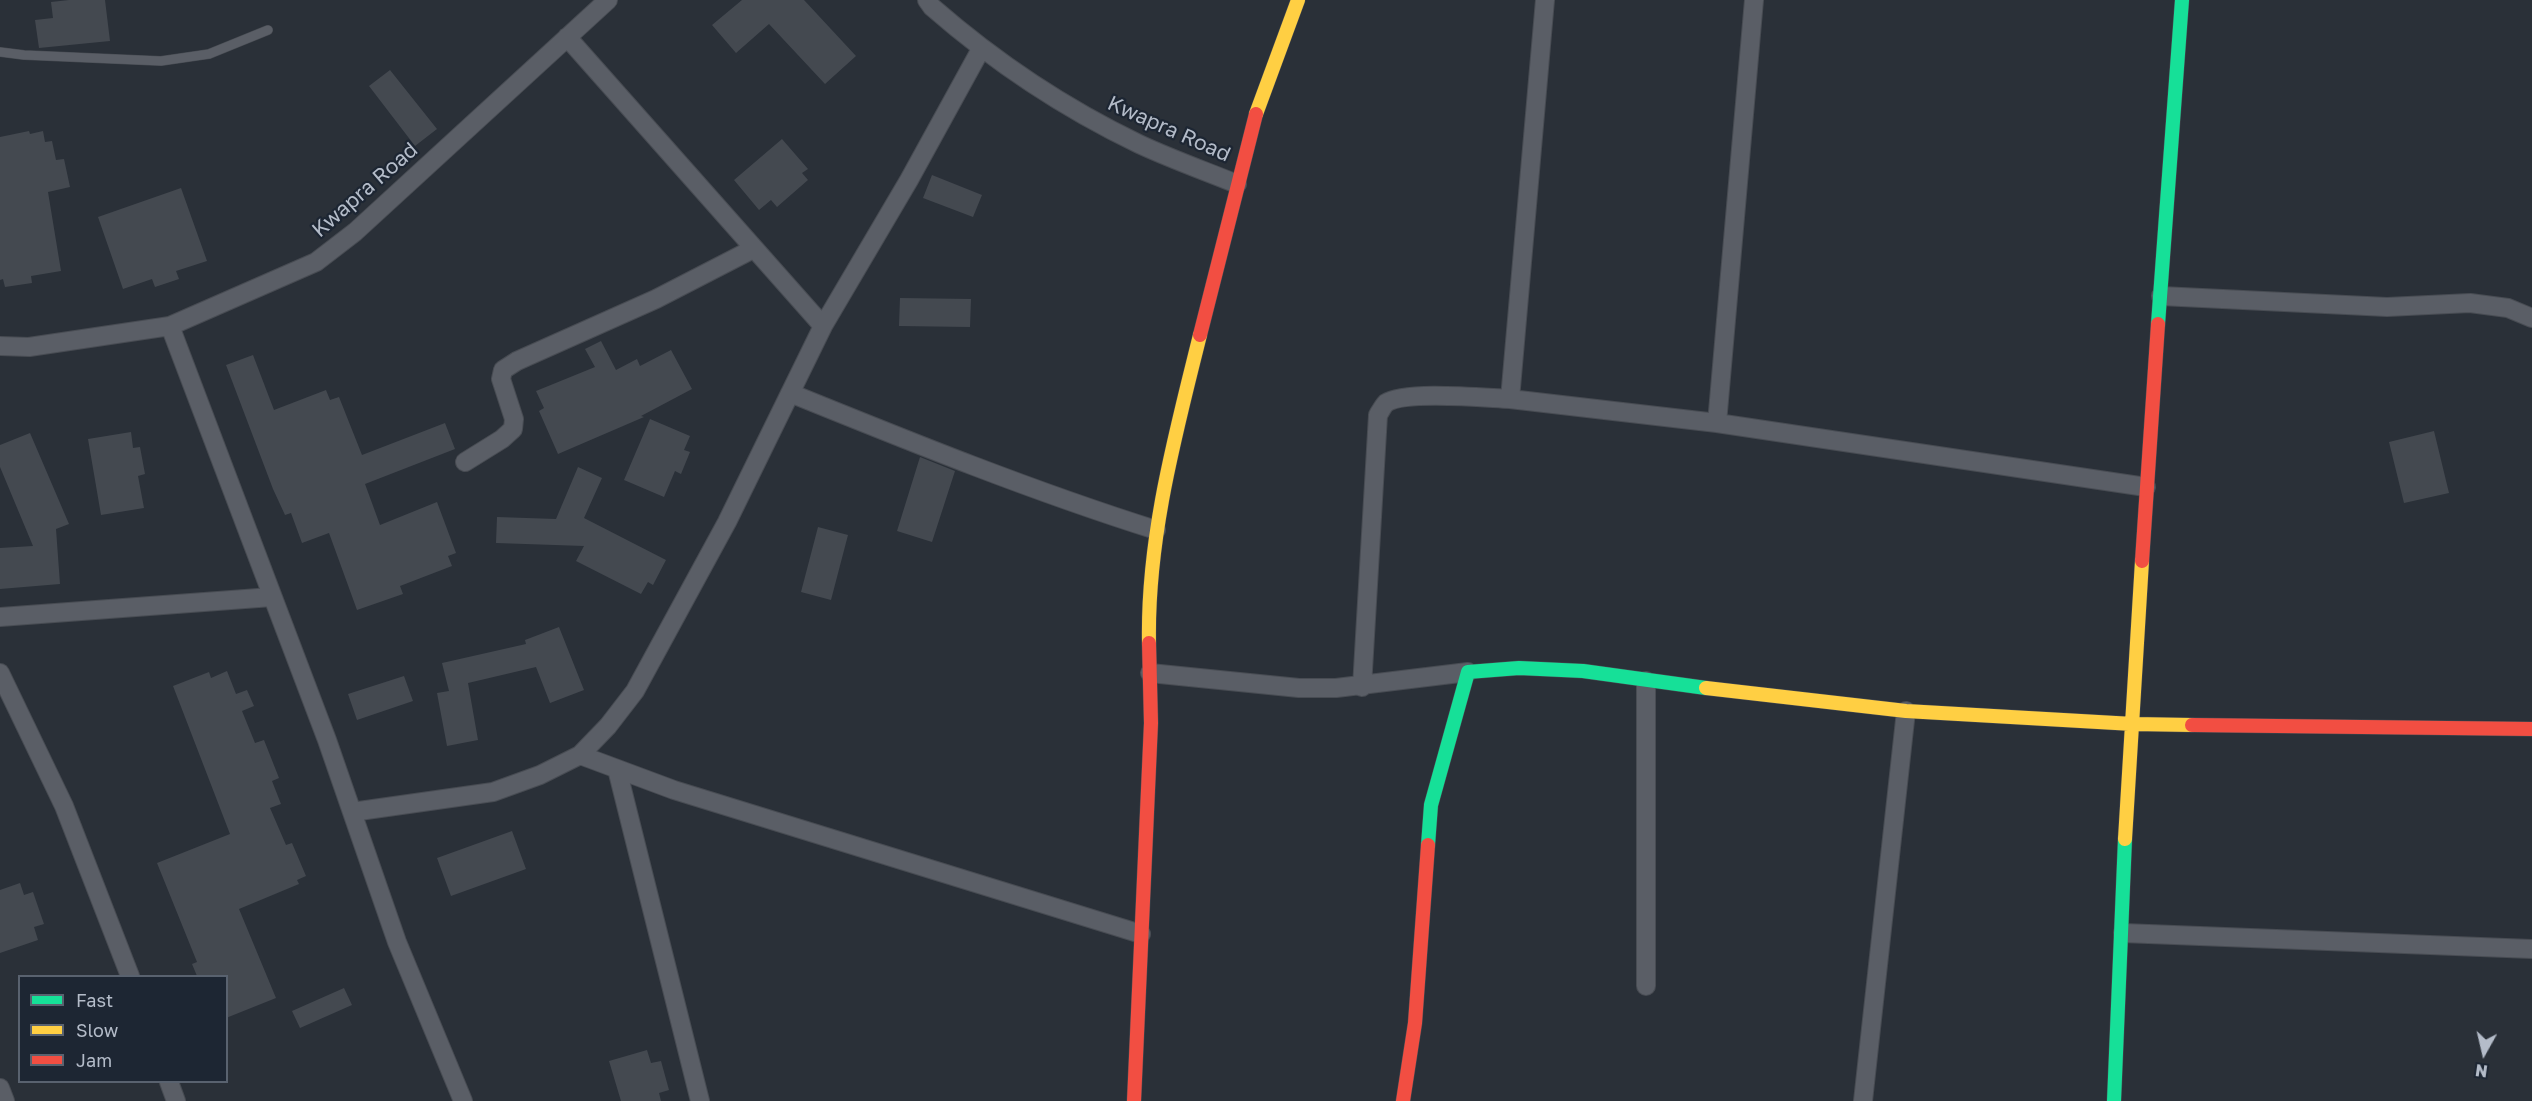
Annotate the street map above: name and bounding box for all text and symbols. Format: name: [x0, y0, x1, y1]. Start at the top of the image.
street label: Kwapra Road: [1104, 91, 1234, 167]
street label: Kwapra Road: [307, 137, 423, 243]
legend: [18, 975, 228, 1083]
text: Fast: [76, 989, 113, 1011]
text: Slow: [76, 1019, 118, 1041]
north arrow: [2454, 1023, 2514, 1083]
text: Jam: [76, 1049, 112, 1071]
text: N: [2474, 1060, 2489, 1082]

